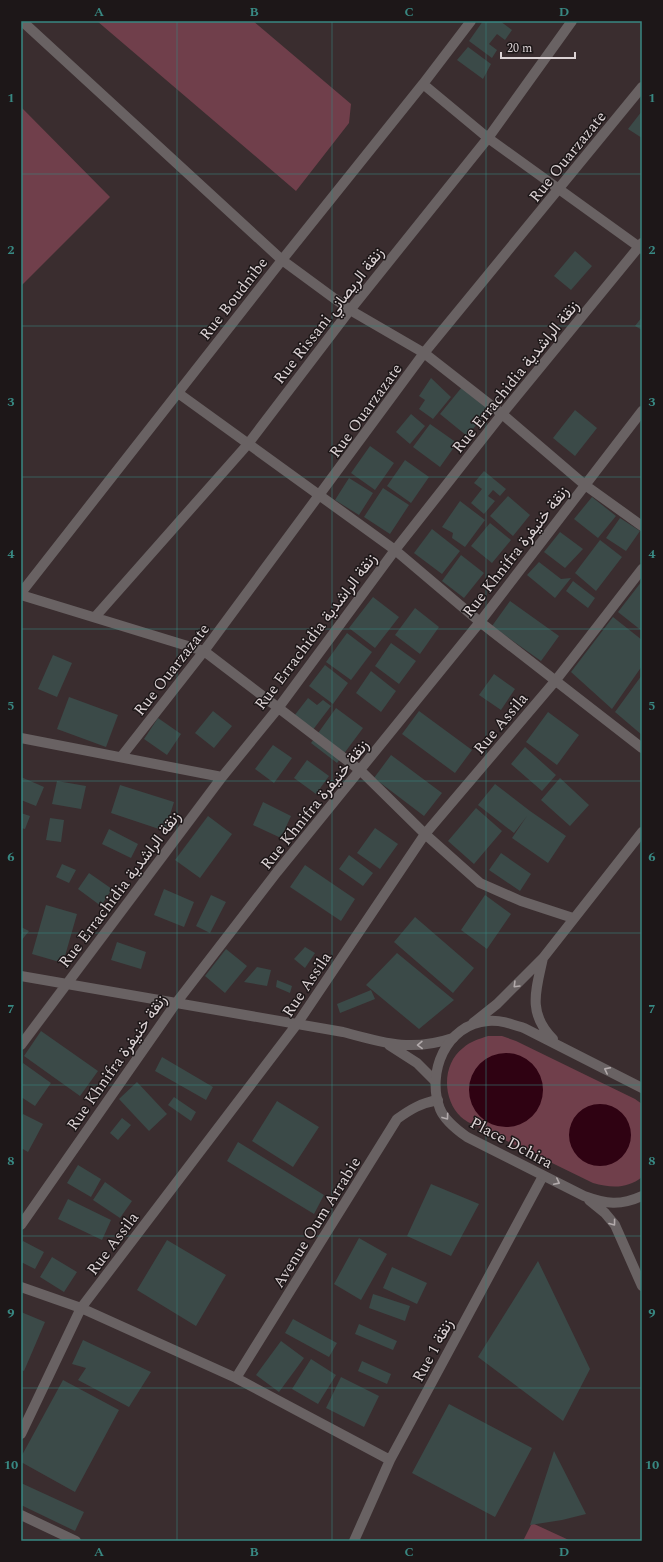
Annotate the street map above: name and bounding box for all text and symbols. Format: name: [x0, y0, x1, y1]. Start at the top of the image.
text: A: [94, 2, 104, 22]
text: B: [249, 2, 259, 22]
text: C: [404, 2, 414, 22]
text: D: [559, 2, 569, 22]
scale bar: [501, 34, 575, 60]
text: 20 m: [507, 39, 532, 58]
text: 1: [7, 88, 15, 108]
text: 1: [648, 88, 656, 108]
street label: Rue Ouarzazate: [523, 106, 612, 208]
text: 2: [7, 240, 15, 260]
text: 2: [648, 240, 656, 260]
street label: Rue Rissani زنقة الريصاني: [268, 242, 391, 390]
street label: Rue Boudnibe: [194, 252, 274, 345]
street label: Rue Errachidia زنقة الراشدية: [446, 295, 585, 458]
street label: Rue Ouarzazate: [323, 358, 408, 463]
text: 3: [7, 392, 15, 412]
text: 3: [648, 392, 656, 412]
street label: Rue Khnifra زنقة خنيفرة: [457, 481, 575, 623]
text: 4: [7, 544, 15, 564]
text: 4: [648, 544, 656, 564]
street label: Rue Errachidia زنقة الراشدية: [249, 548, 383, 715]
street label: Rue Ouarzazate: [128, 618, 216, 721]
street label: Rue Assila: [468, 687, 534, 760]
text: 5: [7, 696, 15, 716]
text: 5: [648, 696, 656, 716]
street label: Rue Khnifra زنقة خنيفرة: [255, 734, 375, 875]
street label: Rue Errachidia زنقة الراشدية: [53, 806, 187, 973]
text: 6: [7, 847, 15, 867]
text: 6: [648, 847, 656, 867]
street label: Rue Assila: [276, 947, 338, 1022]
one-way arrow: [513, 980, 521, 988]
street label: Rue Khnifra زنقة خنيفرة: [61, 990, 173, 1136]
text: 7: [7, 999, 15, 1019]
text: 7: [648, 999, 656, 1019]
one-way arrow: [417, 1041, 423, 1049]
one-way arrow: [604, 1067, 612, 1075]
street label: Place Dchira: [466, 1111, 557, 1175]
one-way arrow: [441, 1113, 449, 1120]
text: 8: [7, 1151, 15, 1171]
text: 8: [648, 1151, 656, 1171]
street label: Avenue Oum Arrabie: [267, 1152, 367, 1293]
one-way arrow: [552, 1178, 560, 1185]
street label: Rue Assila: [81, 1207, 145, 1281]
one-way arrow: [608, 1218, 615, 1225]
text: 9: [7, 1303, 15, 1323]
text: 9: [648, 1303, 656, 1323]
street label: Rue 1 زنقة: [406, 1315, 460, 1386]
text: 10: [4, 1455, 18, 1475]
text: 10: [645, 1455, 659, 1475]
text: A: [94, 1542, 104, 1562]
text: B: [249, 1542, 259, 1562]
text: C: [404, 1542, 414, 1562]
text: D: [559, 1542, 569, 1562]

